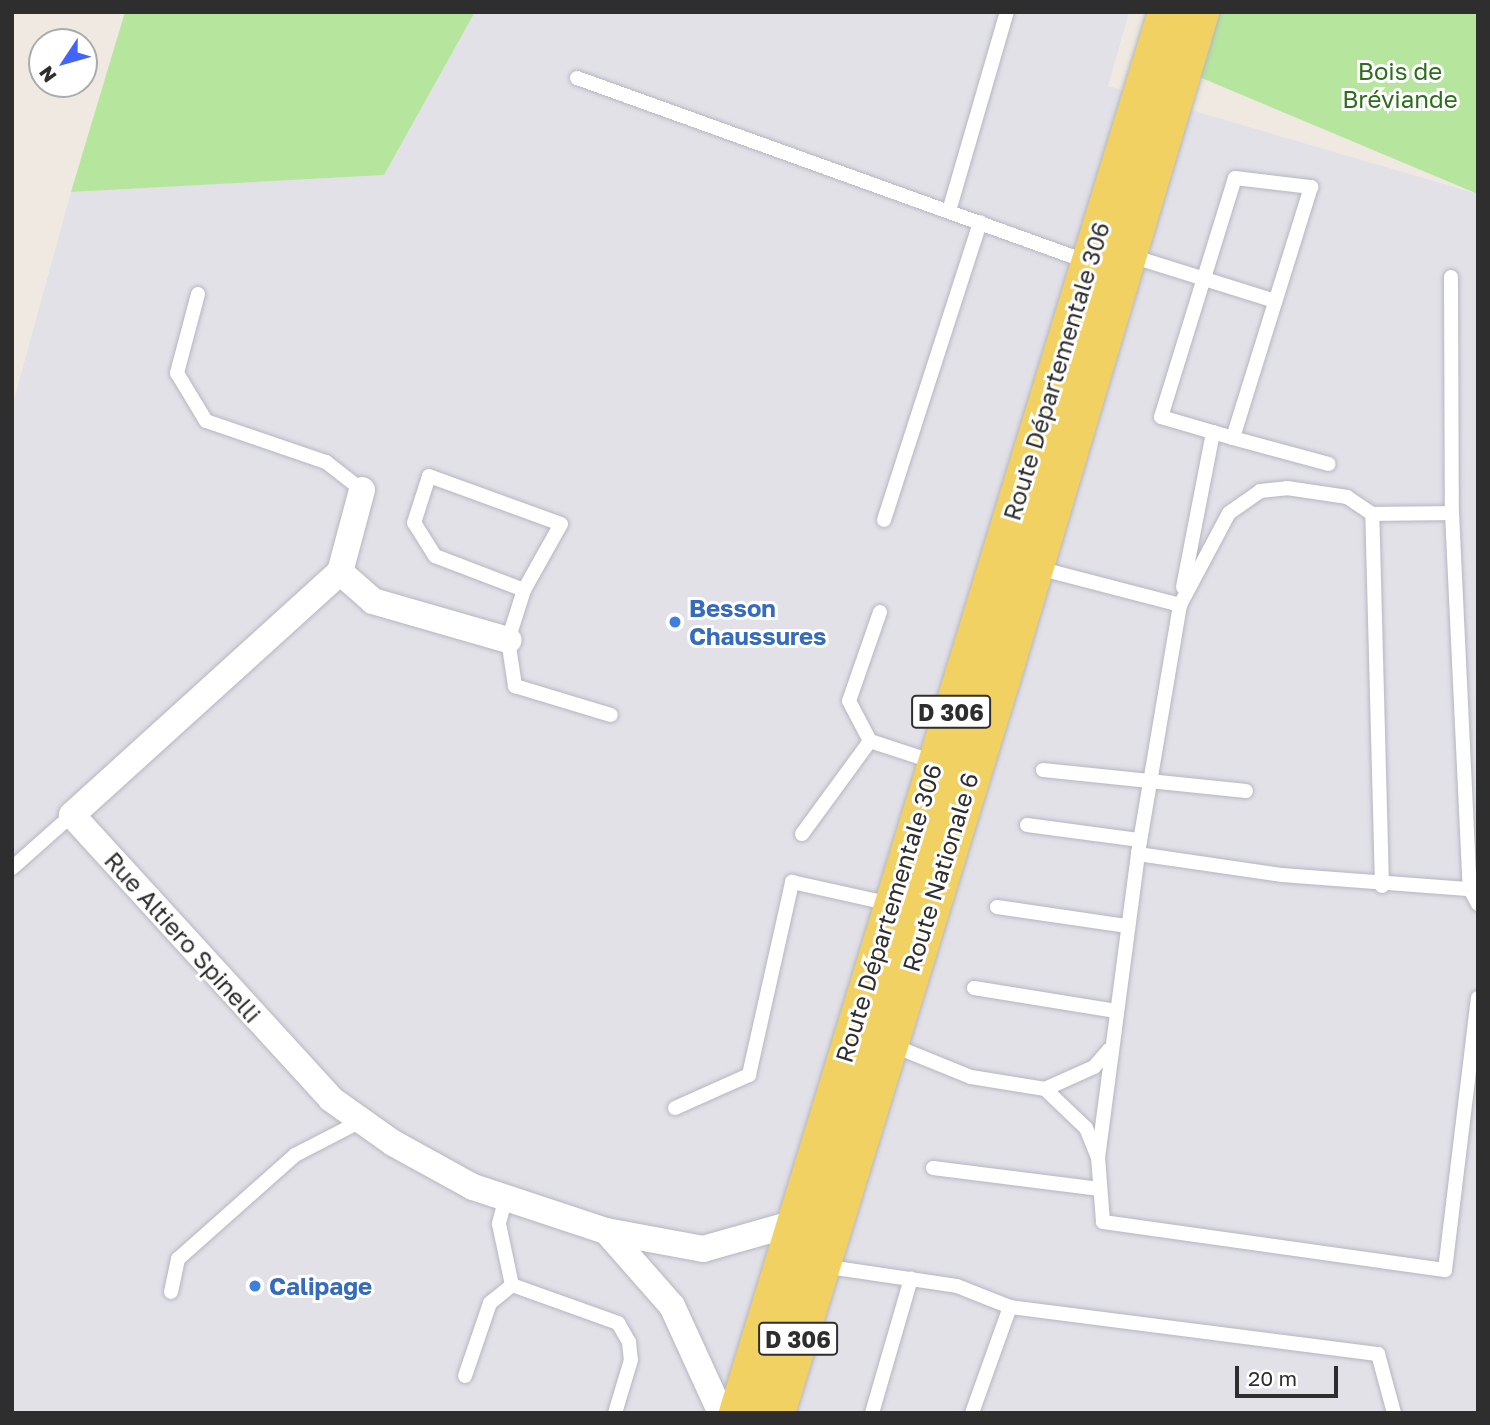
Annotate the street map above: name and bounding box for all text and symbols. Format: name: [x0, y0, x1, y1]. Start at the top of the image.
north arrow: [28, 28, 98, 98]
park label: Bois de Bréviande: [1342, 57, 1458, 113]
text: N: [34, 62, 61, 87]
street label: Route Départementale 306: [997, 218, 1115, 524]
place label: Besson Chaussures: [689, 594, 827, 650]
marker: Besson Chaussures: [667, 614, 683, 630]
road number: D 306: [911, 692, 991, 732]
street label: Route Départementale 306: [829, 760, 947, 1066]
street label: Route Nationale 6: [896, 769, 984, 975]
street label: Rue Altiero Spinelli: [99, 846, 267, 1028]
place label: Calipage: [269, 1272, 372, 1300]
marker: Calipage: [247, 1278, 263, 1294]
road number: D 306: [758, 1320, 838, 1358]
scale bar: [1238, 1352, 1341, 1396]
text: 20 m: [1248, 1365, 1297, 1391]

